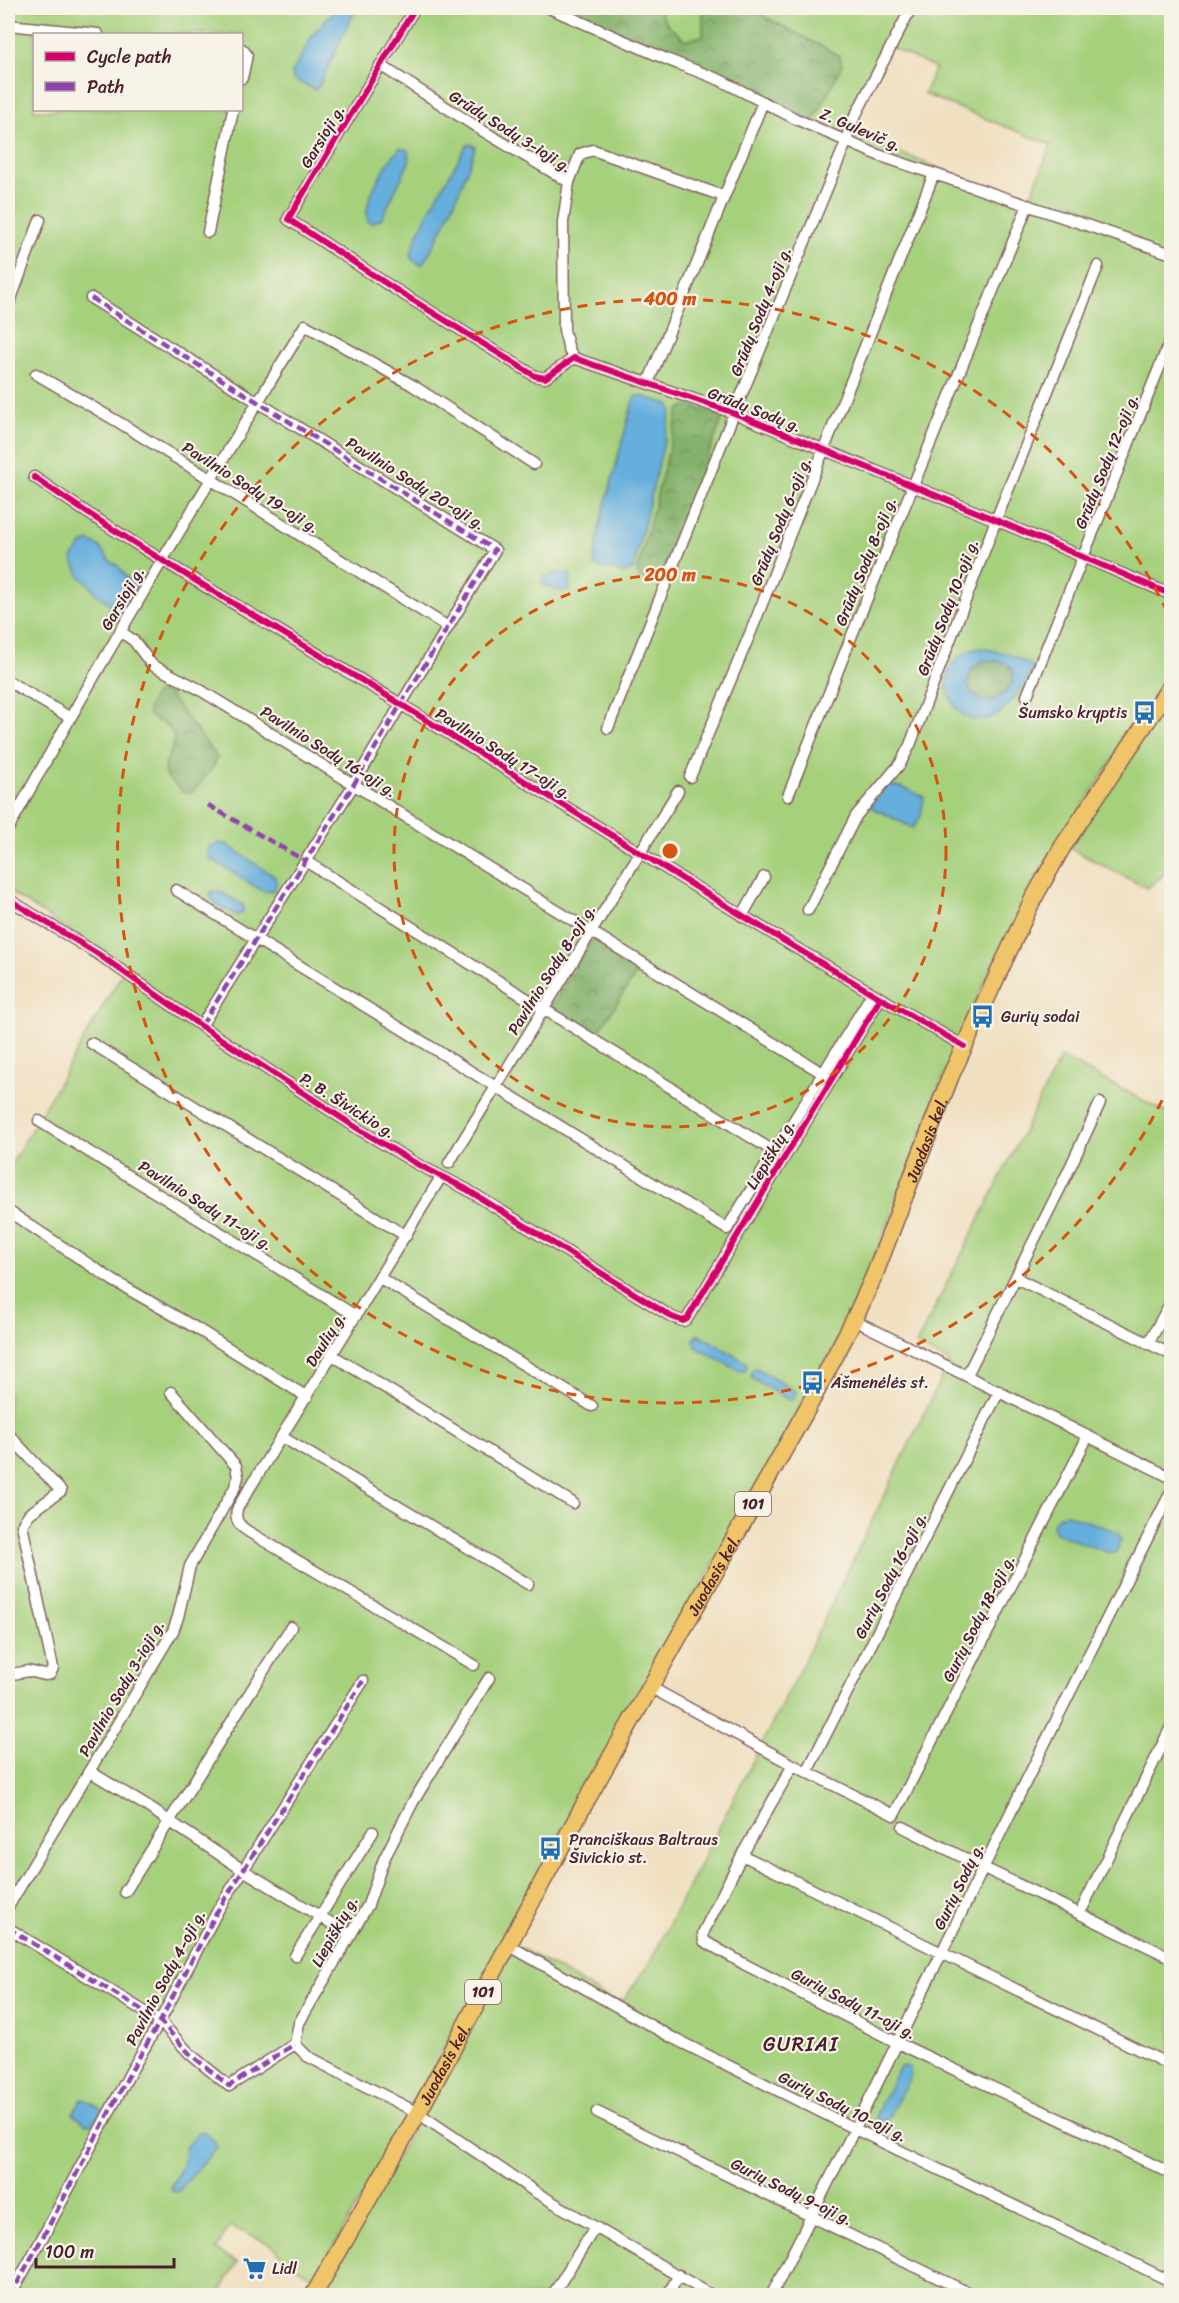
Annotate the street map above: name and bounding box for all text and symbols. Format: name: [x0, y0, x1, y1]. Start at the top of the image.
legend: [33, 33, 243, 111]
text: Cycle path: [87, 41, 171, 73]
text: Path: [87, 71, 124, 103]
street label: Grūdų Sodų 3-ioji g.: [443, 82, 578, 181]
street label: Garsioji g.: [292, 99, 353, 174]
street label: Z. Gulevič g.: [815, 99, 906, 160]
street label: Grūdų Sodų 4-oji g.: [721, 242, 800, 381]
text: 400 m: [643, 283, 696, 315]
street label: Grūdų Sodų g.: [704, 378, 806, 441]
street label: Grūdų Sodų 12-oji g.: [1066, 389, 1147, 533]
street label: Pavilnio Sodų 20-oji g.: [340, 429, 491, 538]
street label: Pavilnio Sodų 19-oji g.: [176, 433, 325, 542]
street label: Grūdų Sodų 6-oji g.: [741, 452, 820, 590]
street label: Grūdų Sodų 8-oji g.: [826, 492, 905, 630]
street label: Grūdų Sodų 10-oji g.: [908, 534, 987, 680]
text: 200 m: [643, 559, 696, 591]
street label: Garsioji g.: [92, 561, 153, 636]
street label: Pavilnio Sodų 16-oji g.: [254, 698, 403, 805]
place label: Šumsko kryptis: [1018, 698, 1127, 727]
street label: Pavilnio Sodų 17-oji g.: [429, 699, 578, 807]
bus stop icon: Šumsko kryptis: [1132, 699, 1158, 725]
centre of rings: [660, 841, 680, 861]
street label: Pavilnio Sodų 8-oji g.: [499, 898, 604, 1041]
place label: Gurių sodai: [1001, 1002, 1080, 1031]
bus stop icon: Gurių sodai: [970, 1003, 996, 1029]
street label: P. B. Šivickio g.: [294, 1064, 402, 1147]
street label: Juodasis kel.: [897, 1092, 956, 1187]
street label: Liepiškių g.: [738, 1113, 803, 1196]
street label: Pavilnio Sodų 11-oji g.: [132, 1152, 279, 1259]
street label: Daulių g.: [297, 1306, 354, 1373]
place label: Ašmenėlės st.: [830, 1368, 929, 1397]
bus stop icon: Ašmenėlės st.: [800, 1369, 826, 1395]
road number: 101: [735, 1492, 771, 1516]
street label: Gurių Sodų 16-oji g.: [846, 1506, 935, 1644]
street label: Juodasis kel.: [679, 1529, 749, 1622]
street label: Gurių Sodų 18-oji g.: [934, 1549, 1023, 1687]
street label: Pavilnio Sodų 3-ioji g.: [70, 1614, 173, 1762]
place label: Pranciškaus Baltraus Šivickio st.: [569, 1825, 718, 1872]
bus stop icon: Pranciškaus Baltraus Šivickio st.: [538, 1835, 564, 1861]
street label: Gurių Sodų g.: [925, 1837, 992, 1935]
street label: Liepiškių g.: [303, 1890, 366, 1973]
street label: Pavilnio Sodų 4-oji g.: [117, 1904, 214, 2051]
street label: Gurių Sodų 11-oji g.: [786, 1959, 922, 2048]
road number: 101: [465, 1980, 501, 2004]
street label: Juodasis kel.: [411, 2018, 479, 2111]
district label: GURIAI: [763, 2027, 839, 2062]
street label: Gurių Sodų 10-oji g.: [773, 2063, 912, 2150]
street label: Gurių Sodų 9-oji g.: [726, 2149, 858, 2234]
scale bar: [36, 2231, 174, 2269]
text: 100 m: [45, 2236, 94, 2268]
place label: Lidl: [272, 2254, 297, 2283]
supermarket icon: Lidl: [241, 2255, 267, 2281]

